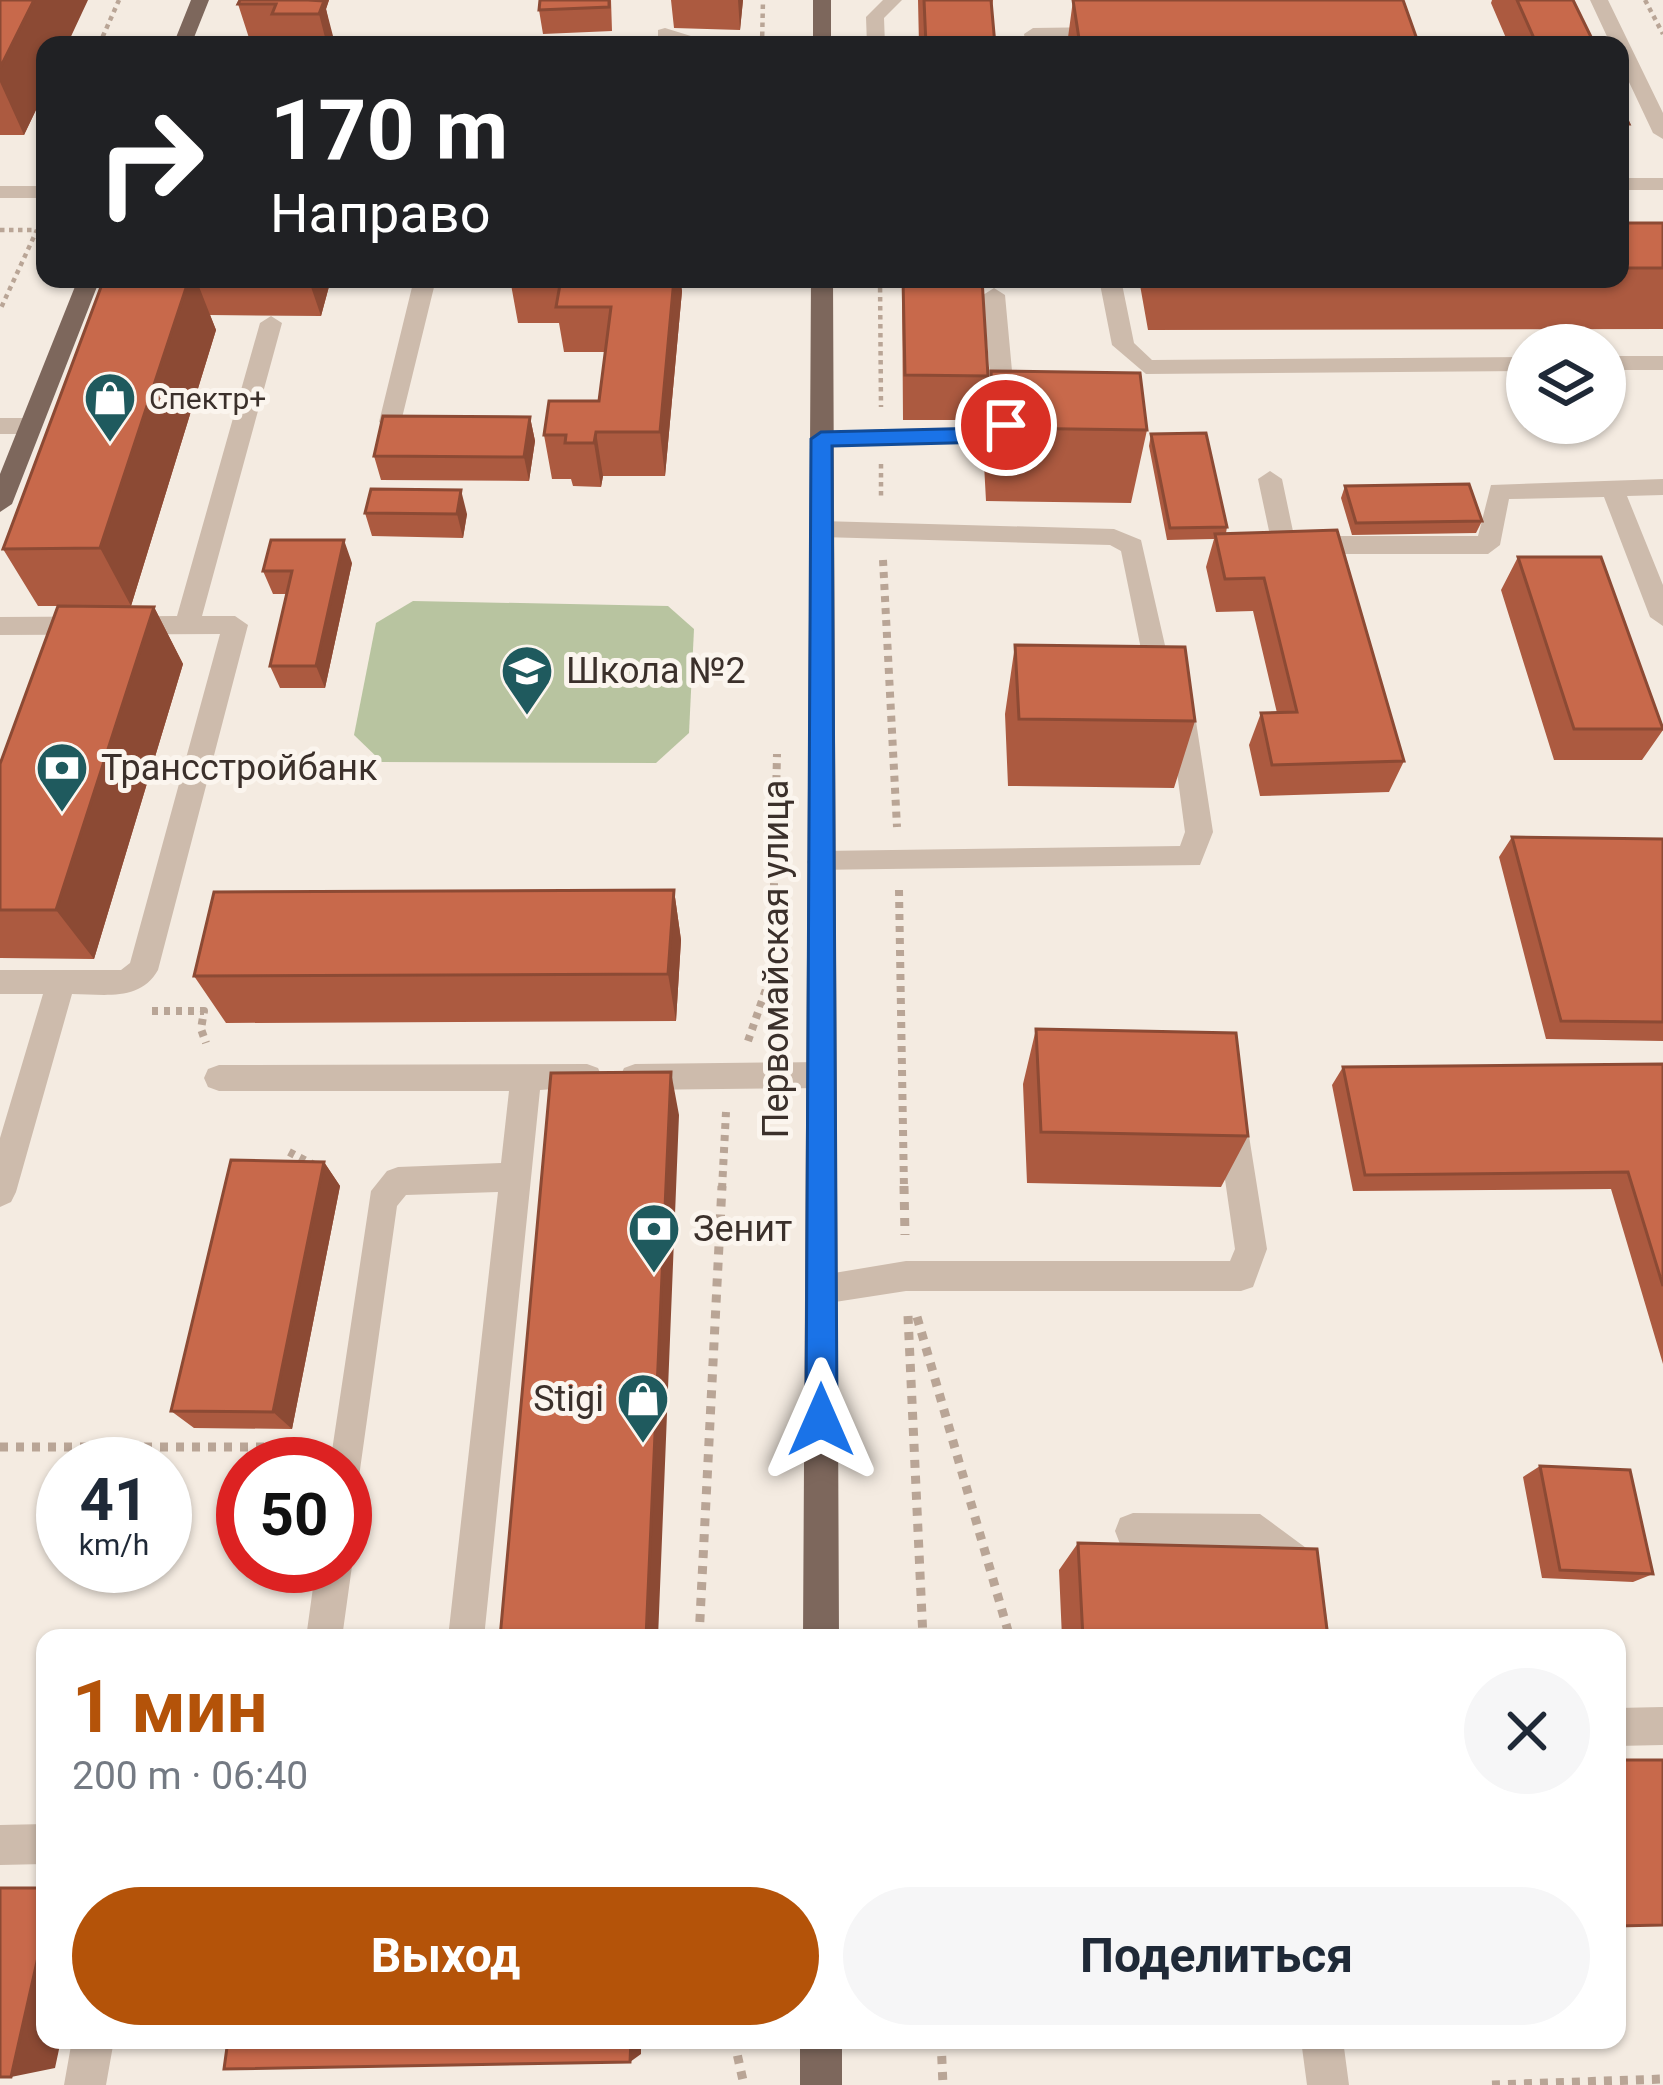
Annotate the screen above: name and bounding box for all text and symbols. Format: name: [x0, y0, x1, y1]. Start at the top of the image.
text: 170 m: [270, 81, 508, 180]
icon: right: [72, 84, 228, 240]
text: Направо: [270, 182, 490, 245]
map controls: [1506, 324, 1626, 444]
button: layers: [1506, 324, 1626, 444]
shop icon: Спектр+: [82, 370, 138, 444]
pin: [955, 374, 1057, 476]
place label: Спектр+: [149, 381, 266, 416]
icon: arrive: [973, 392, 1039, 458]
school or university icon: Школа №2: [499, 643, 555, 717]
place label: Школа №2: [566, 650, 746, 692]
bank icon: Трансстройбанк: [34, 740, 90, 814]
place label: Трансстройбанк: [101, 747, 378, 789]
street label: Первомайская улица: [755, 780, 797, 1138]
bank icon: Зенит: [626, 1201, 682, 1275]
place label: Зенит: [693, 1208, 792, 1250]
position arrow: [758, 1357, 884, 1483]
shop icon: Stigi: [615, 1371, 671, 1445]
place label: Stigi: [533, 1378, 604, 1420]
speed limit sign: 50: [216, 1437, 372, 1593]
text: 41: [80, 1464, 148, 1535]
text: km/h: [79, 1527, 149, 1562]
text: 1 мин: [72, 1665, 267, 1750]
button: close: [1464, 1668, 1590, 1794]
text: 200 m · 06:40: [72, 1753, 308, 1799]
button: Выход: [72, 1887, 819, 2025]
button: Поделиться: [843, 1887, 1590, 2025]

